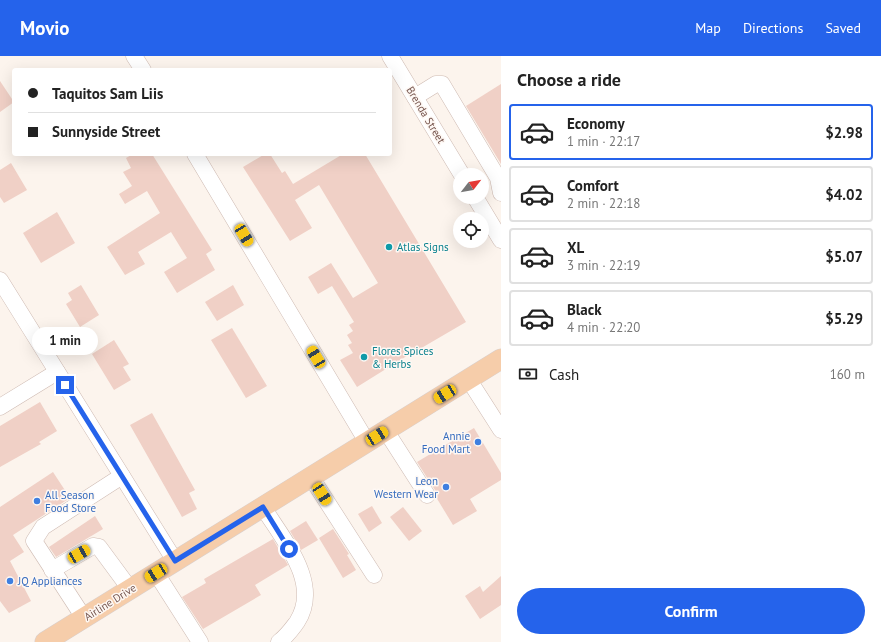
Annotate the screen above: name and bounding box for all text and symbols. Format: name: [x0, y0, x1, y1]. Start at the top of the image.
text: Movio: [20, 16, 70, 40]
text: Map: [695, 19, 721, 37]
text: Directions: [743, 19, 803, 37]
text: Saved: [825, 19, 861, 37]
text: Choose a ride: [517, 68, 621, 91]
text: Taquitos Sam Liis: [52, 84, 163, 103]
street label: Brenda Street: [403, 84, 449, 146]
icon: car: [519, 114, 555, 150]
text: Economy: [567, 114, 625, 133]
text: Sunnyside Street: [52, 122, 160, 141]
text: $2.98: [825, 123, 863, 142]
text: 1 min · 22:17: [567, 133, 640, 150]
north arrow: [453, 168, 489, 204]
map controls: [453, 168, 489, 248]
icon: car: [519, 176, 555, 212]
text: Comfort: [567, 176, 619, 195]
text: $4.02: [825, 185, 863, 204]
text: 2 min · 22:18: [567, 195, 640, 212]
button: locate: [453, 212, 489, 248]
car: [233, 222, 255, 248]
icon: car: [519, 238, 555, 274]
text: XL: [567, 238, 584, 257]
place label: Atlas Signs: [397, 240, 449, 254]
marker: Atlas Signs: [384, 242, 394, 252]
text: $5.07: [825, 247, 863, 266]
text: 3 min · 22:19: [567, 257, 640, 274]
icon: car: [519, 300, 555, 336]
text: Black: [567, 300, 602, 319]
text: $5.29: [825, 309, 863, 328]
text: 4 min · 22:20: [567, 319, 640, 336]
callout: 1 min: [32, 327, 98, 355]
text: 1 min: [49, 332, 81, 349]
car: [305, 344, 327, 370]
place label: Flores Spices & Herbs: [372, 344, 434, 371]
marker: Flores Spices & Herbs: [359, 352, 369, 362]
icon: cash: [517, 363, 539, 385]
text: Cash: [549, 365, 579, 384]
text: 160 m: [830, 366, 865, 383]
route end: [56, 376, 74, 394]
car: [432, 383, 458, 405]
car: [364, 425, 390, 447]
place label: Annie Food Mart: [422, 429, 470, 456]
marker: Annie Food Mart: [473, 437, 483, 447]
place label: Leon Western Wear: [374, 474, 438, 501]
car: [310, 481, 334, 507]
marker: Leon Western Wear: [441, 482, 451, 492]
place label: All Season Food Store: [45, 488, 96, 515]
marker: All Season Food Store: [32, 496, 42, 506]
route start: [280, 540, 298, 558]
car: [66, 543, 92, 565]
car: [143, 562, 169, 584]
place label: JQ Appliances: [17, 574, 83, 588]
marker: JQ Appliances: [5, 576, 15, 586]
street label: Airline Drive: [81, 580, 139, 623]
button: Confirm: [517, 588, 865, 634]

